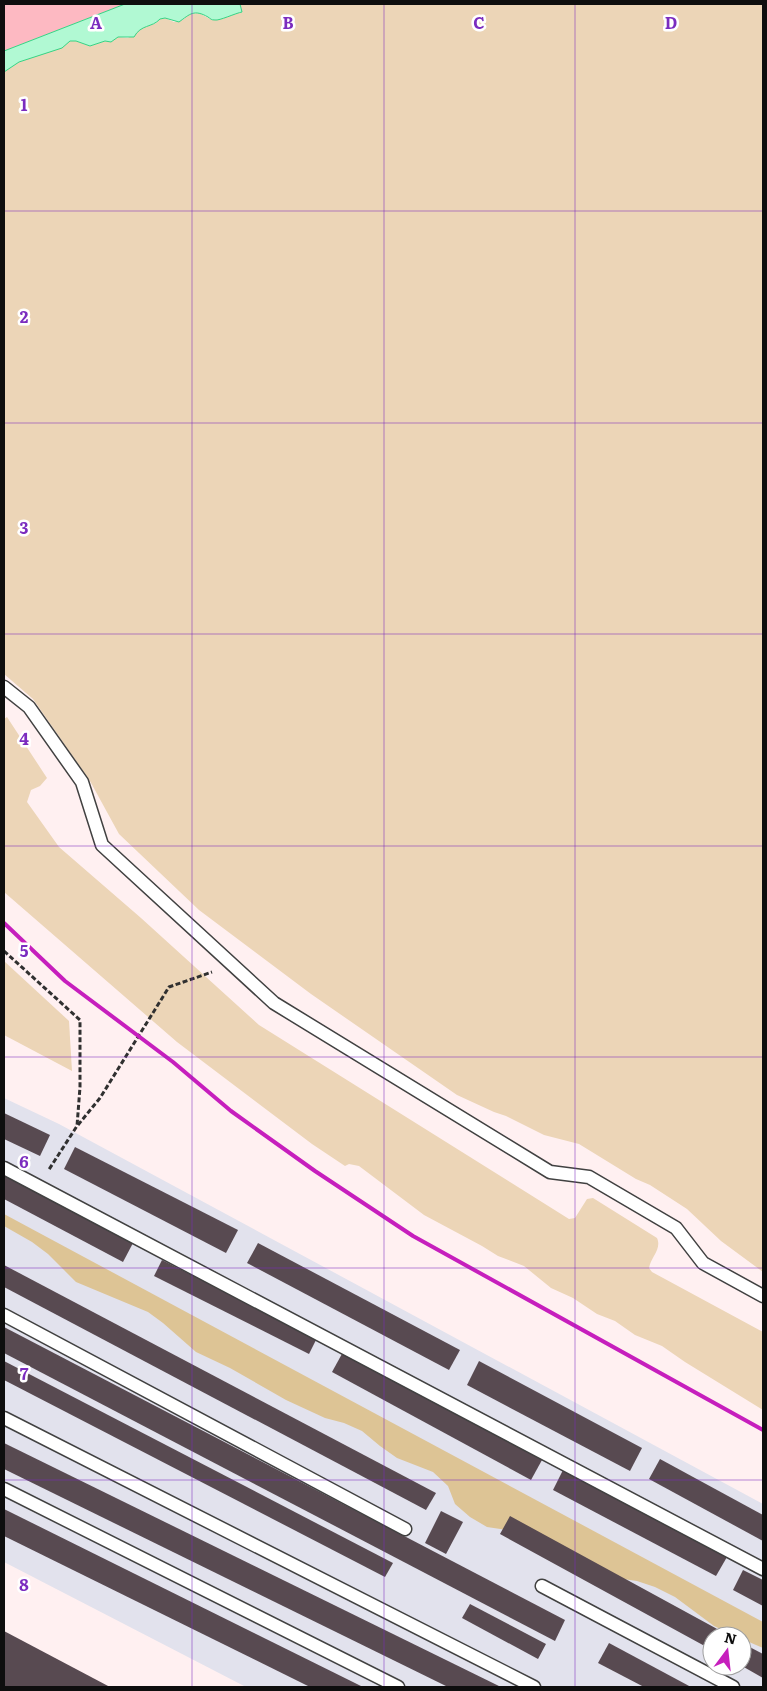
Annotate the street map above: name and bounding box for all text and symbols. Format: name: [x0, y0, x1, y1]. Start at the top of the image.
text: A: [90, 10, 102, 34]
text: B: [282, 10, 294, 34]
text: C: [473, 10, 485, 34]
text: D: [665, 10, 677, 34]
text: 1: [21, 92, 28, 116]
text: 2: [20, 304, 29, 328]
text: 3: [20, 515, 29, 539]
text: 4: [19, 726, 29, 750]
text: 5: [20, 938, 29, 962]
text: 6: [19, 1149, 29, 1173]
text: 7: [20, 1361, 29, 1385]
text: 8: [19, 1572, 29, 1596]
north arrow: [702, 1626, 752, 1676]
text: N: [722, 1626, 739, 1649]

